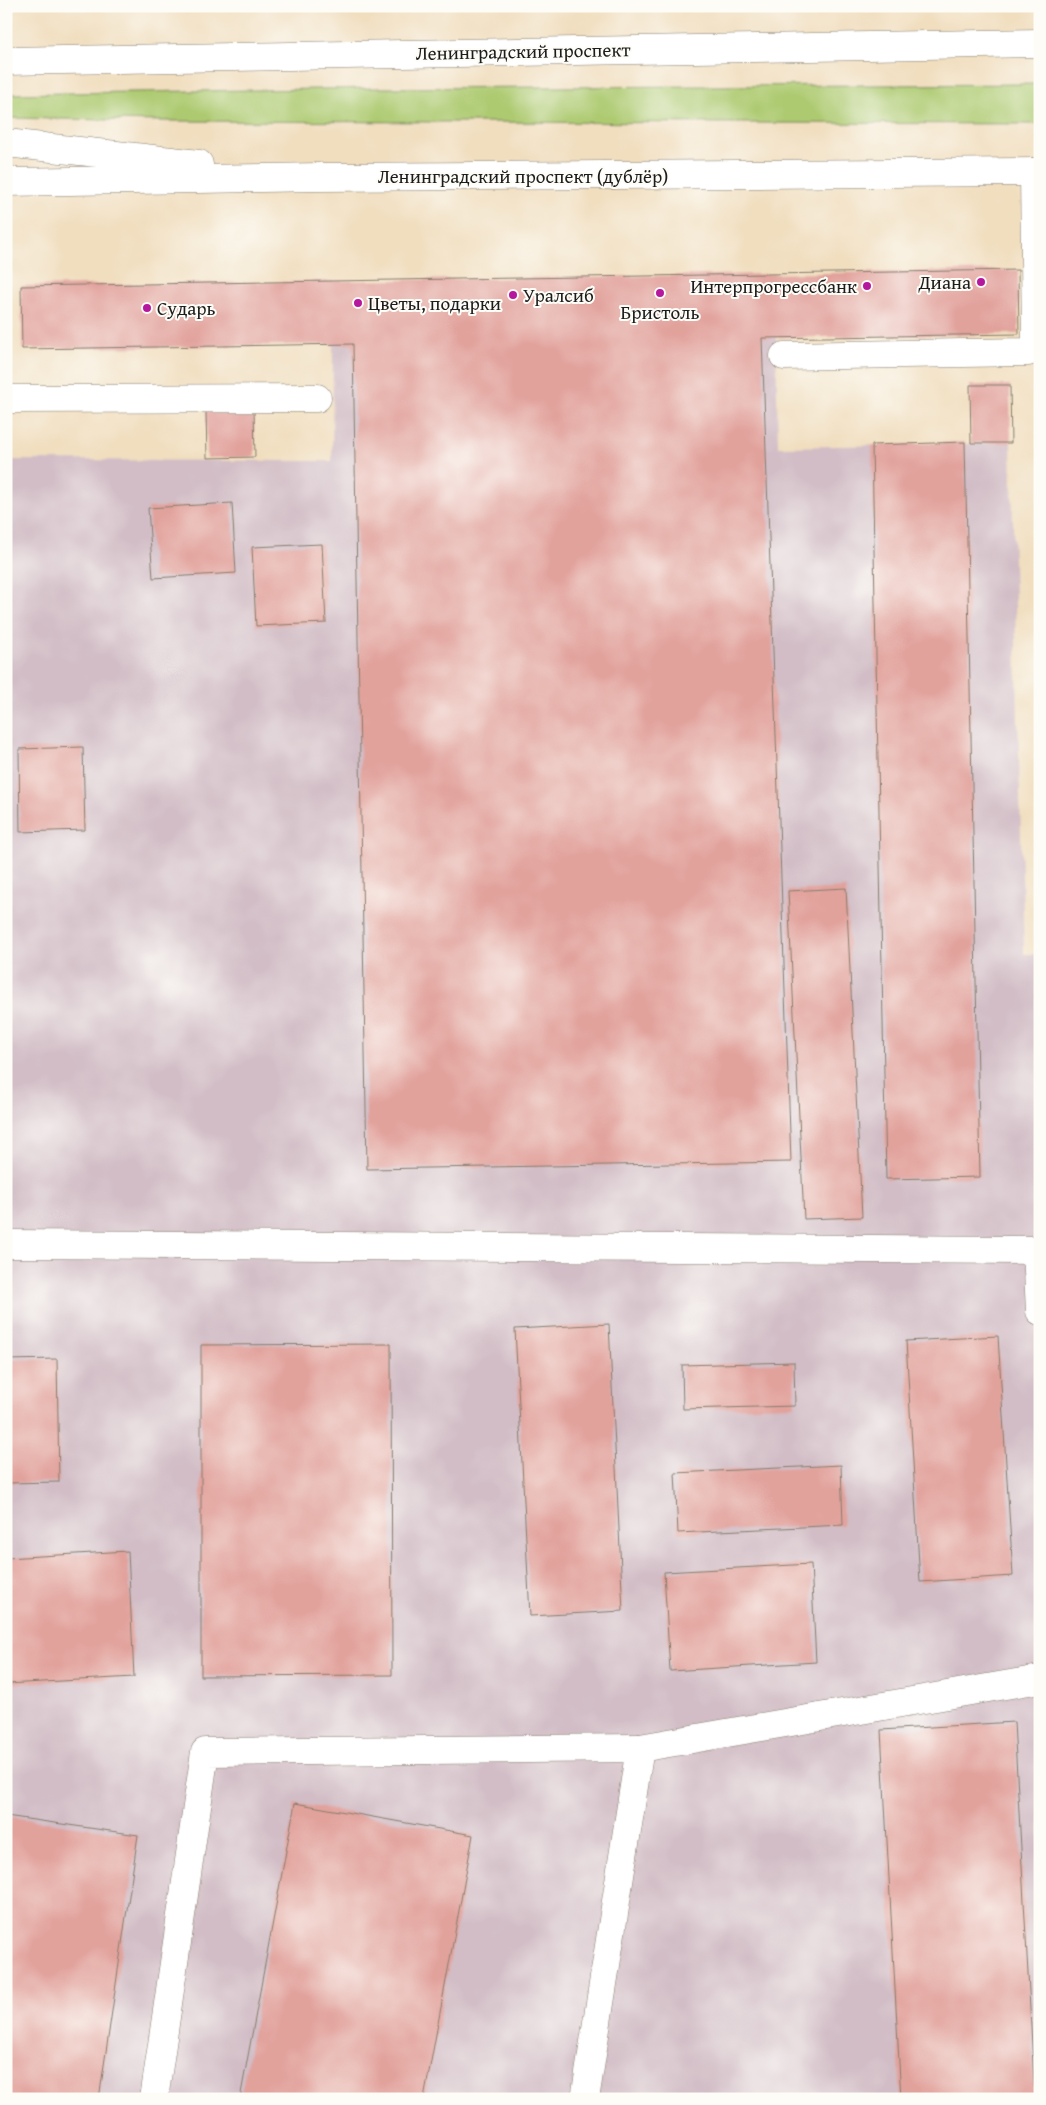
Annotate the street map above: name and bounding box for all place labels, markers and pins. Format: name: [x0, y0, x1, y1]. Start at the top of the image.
place label: Диана: [917, 268, 971, 296]
place label: Интерпрогрессбанк: [690, 272, 857, 300]
marker: Диана: [975, 276, 987, 288]
marker: Интерпрогрессбанк: [861, 280, 873, 292]
place label: Уралсиб: [523, 281, 594, 309]
marker: Бристоль: [654, 287, 666, 299]
place label: Цветы, подарки: [368, 289, 501, 317]
marker: Уралсиб: [507, 289, 519, 301]
place label: Сударь: [157, 294, 216, 322]
marker: Цветы, подарки: [352, 297, 364, 309]
place label: Бристоль: [620, 298, 700, 326]
marker: Сударь: [141, 302, 153, 314]

